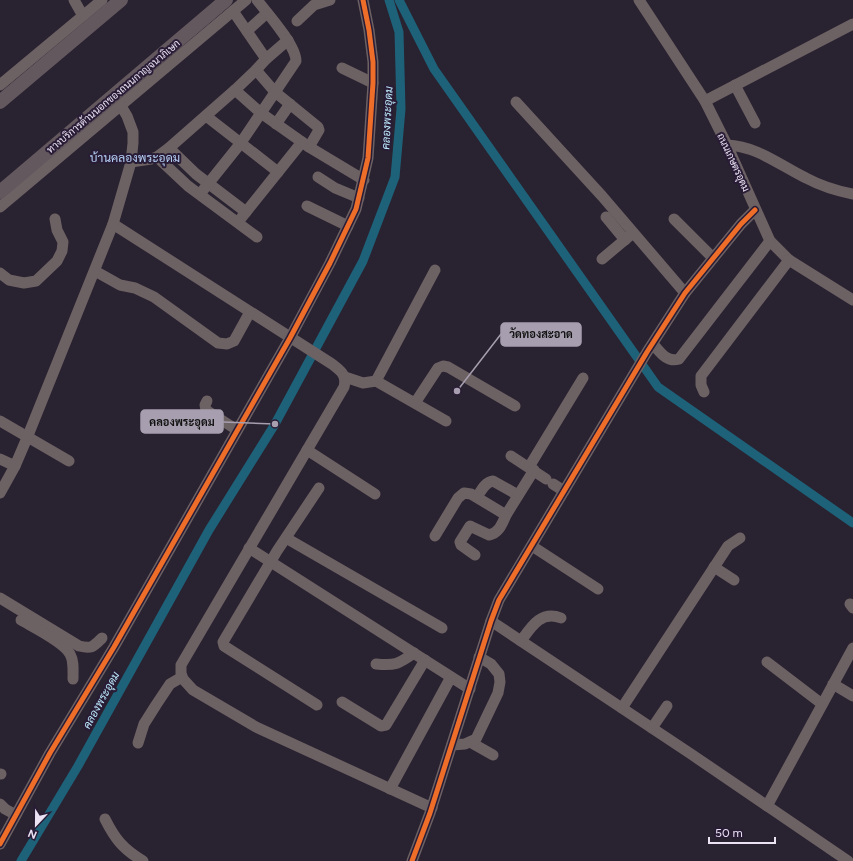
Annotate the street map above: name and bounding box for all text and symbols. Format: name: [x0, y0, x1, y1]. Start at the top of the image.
street label: ทางบริการด้านนอกของถนนกาญจนาภิเษก: [44, 37, 183, 156]
water label: คลองพระอุดม: [379, 86, 398, 150]
street label: ถนนเกษตรอุดม: [713, 131, 753, 194]
district label: บ้านคลองพระอุดม: [90, 151, 180, 167]
callout: วัดทองสะอาด: [501, 323, 581, 346]
text: วัดทองสะอาด: [509, 327, 573, 341]
callout: คลองพระอุดม: [141, 410, 223, 433]
text: คลองพระอุดม: [149, 416, 215, 430]
water label: คลองพระอุดม: [80, 669, 124, 732]
north arrow: [16, 805, 56, 845]
scale bar: [709, 819, 775, 845]
text: N: [26, 826, 39, 841]
text: 50 m: [715, 826, 743, 840]

